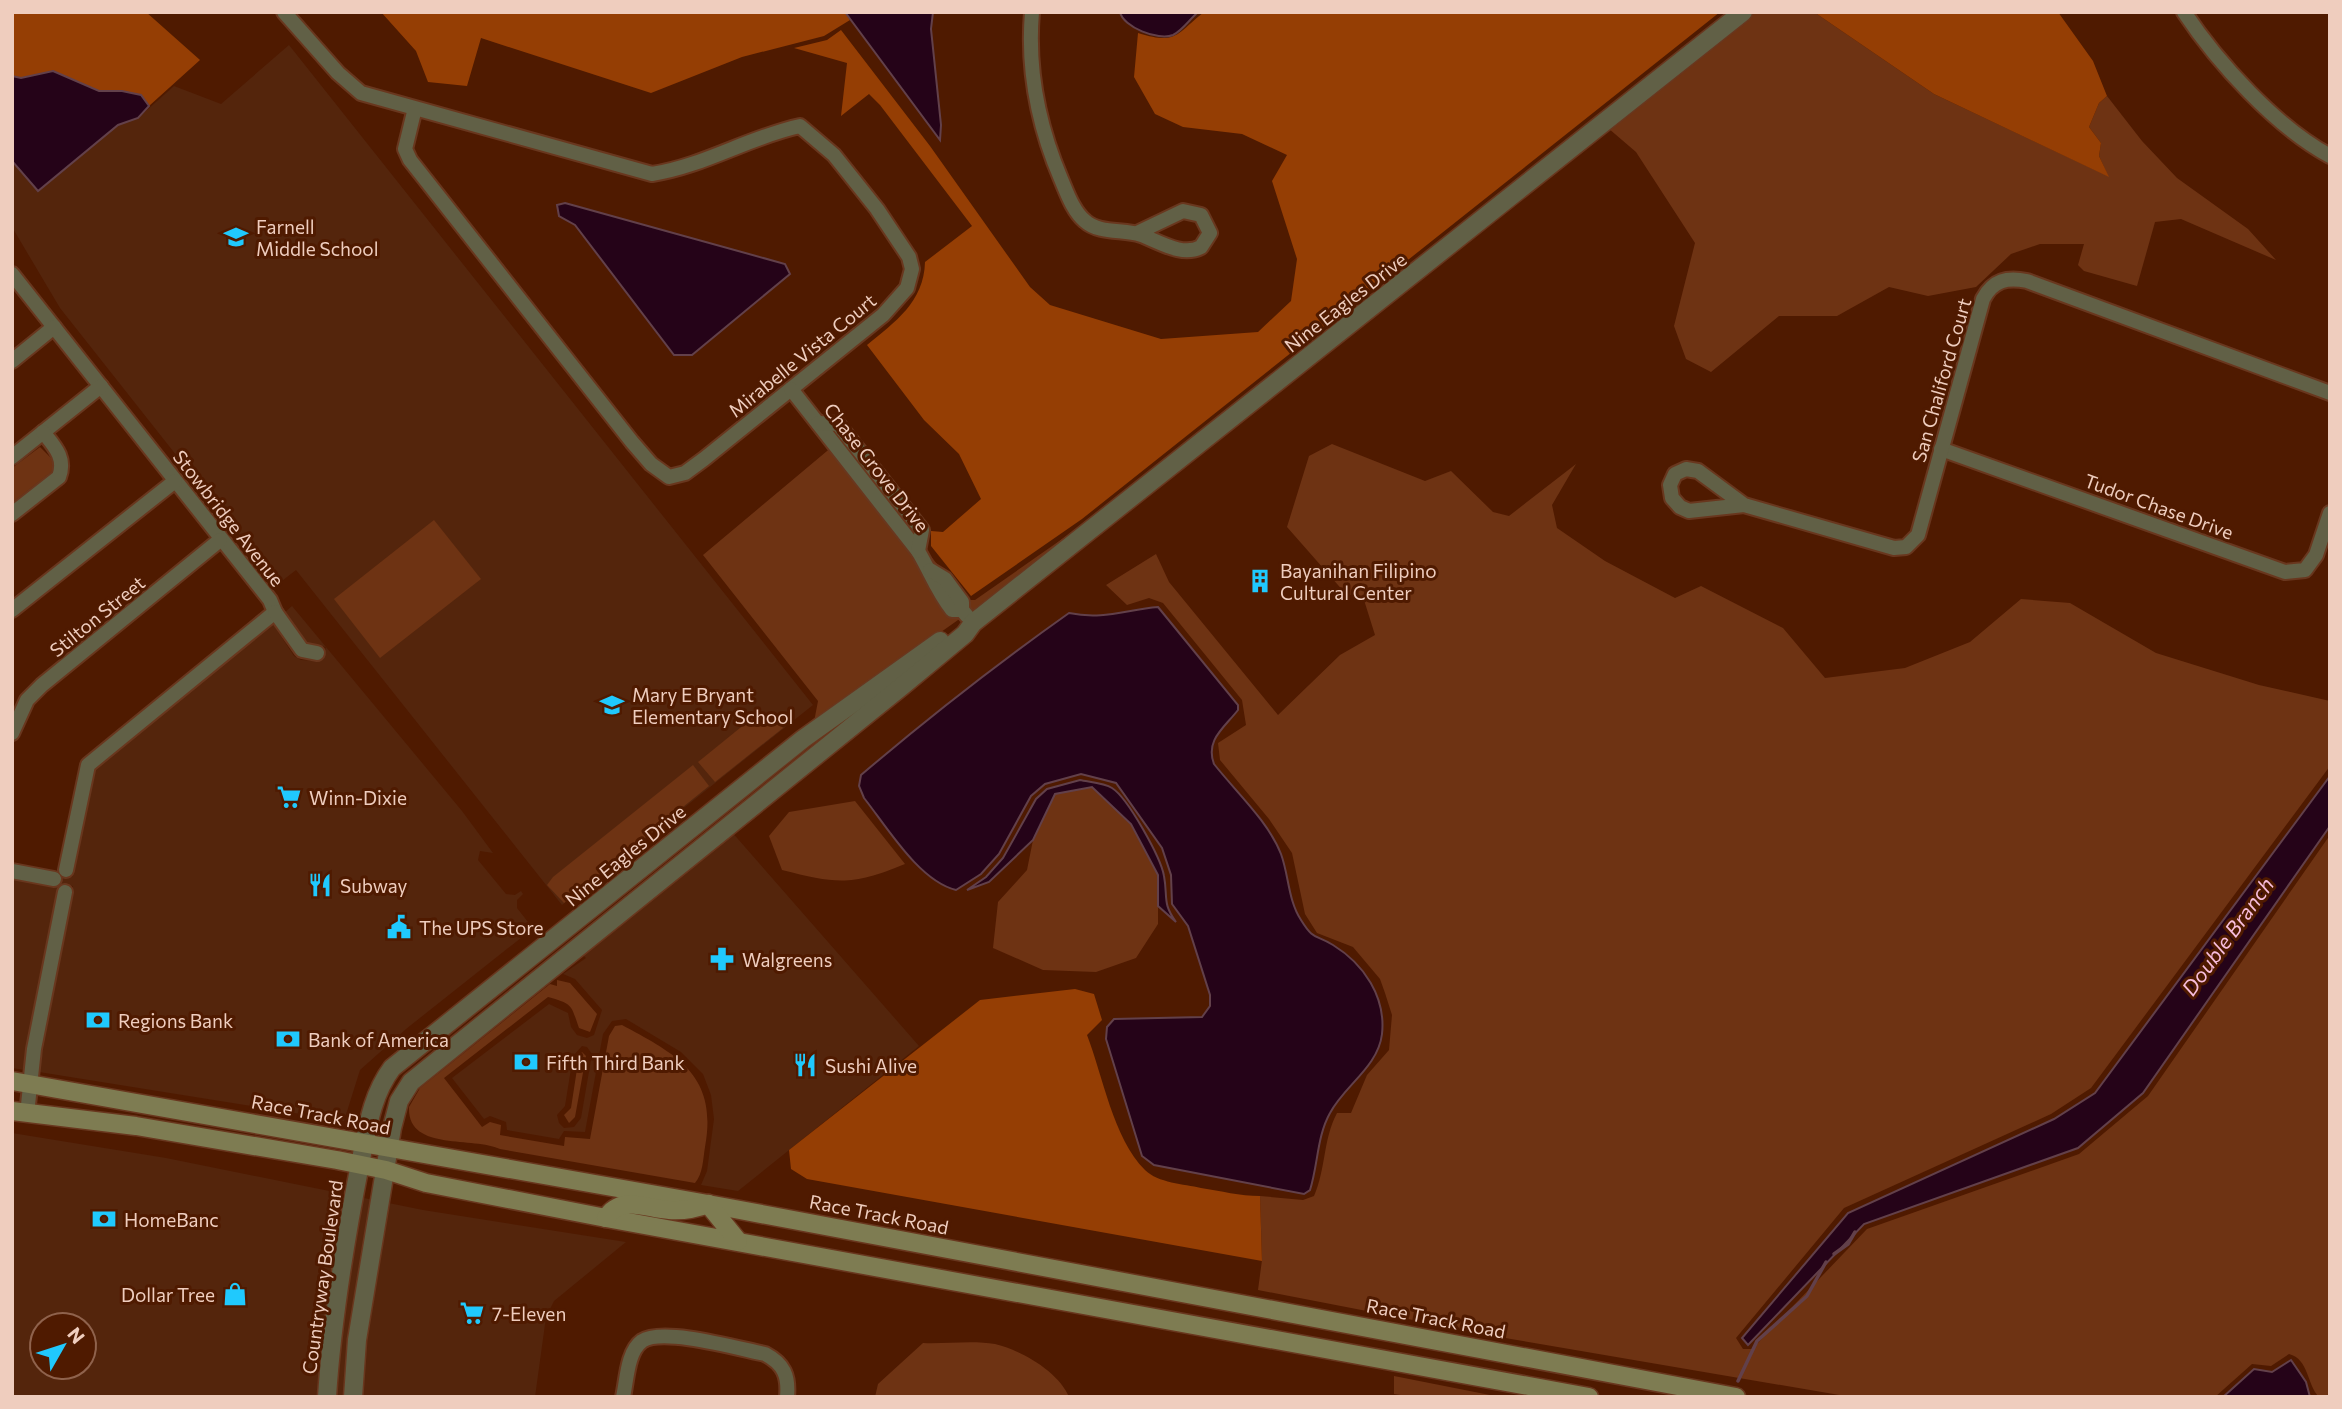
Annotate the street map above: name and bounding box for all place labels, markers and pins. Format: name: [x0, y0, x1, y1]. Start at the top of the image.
place label: Farnell Middle School: [256, 215, 378, 260]
school or university icon: Farnell Middle School: [222, 223, 250, 251]
place label: Bayanihan Filipino Cultural Center: [1280, 559, 1437, 604]
building icon: Bayanihan Filipino Cultural Center: [1246, 567, 1274, 595]
place label: Mary E Bryant Elementary School: [632, 683, 793, 728]
school or university icon: Mary E Bryant Elementary School: [598, 691, 626, 719]
supermarket icon: Winn-Dixie: [275, 783, 303, 811]
place label: Winn-Dixie: [309, 786, 407, 809]
restaurant icon: Subway: [306, 871, 334, 899]
place label: Subway: [340, 874, 407, 897]
public building icon: The UPS Store: [385, 913, 413, 941]
place label: The UPS Store: [419, 916, 544, 939]
pharmacy icon: Walgreens: [708, 945, 736, 973]
place label: Walgreens: [742, 948, 832, 971]
bank icon: Regions Bank: [84, 1006, 112, 1034]
place label: Regions Bank: [118, 1009, 233, 1032]
bank icon: Bank of America: [274, 1025, 302, 1053]
place label: Bank of America: [308, 1028, 449, 1051]
bank icon: Fifth Third Bank: [512, 1048, 540, 1076]
place label: Fifth Third Bank: [546, 1051, 685, 1074]
restaurant icon: Sushi Alive: [791, 1051, 819, 1079]
place label: Sushi Alive: [825, 1054, 917, 1077]
bank icon: HomeBanc: [90, 1205, 118, 1233]
place label: HomeBanc: [124, 1208, 219, 1231]
shop icon: Dollar Tree: [221, 1280, 249, 1308]
place label: Dollar Tree: [121, 1283, 215, 1306]
supermarket icon: 7-Eleven: [458, 1299, 486, 1327]
place label: 7-Eleven: [492, 1302, 566, 1325]

